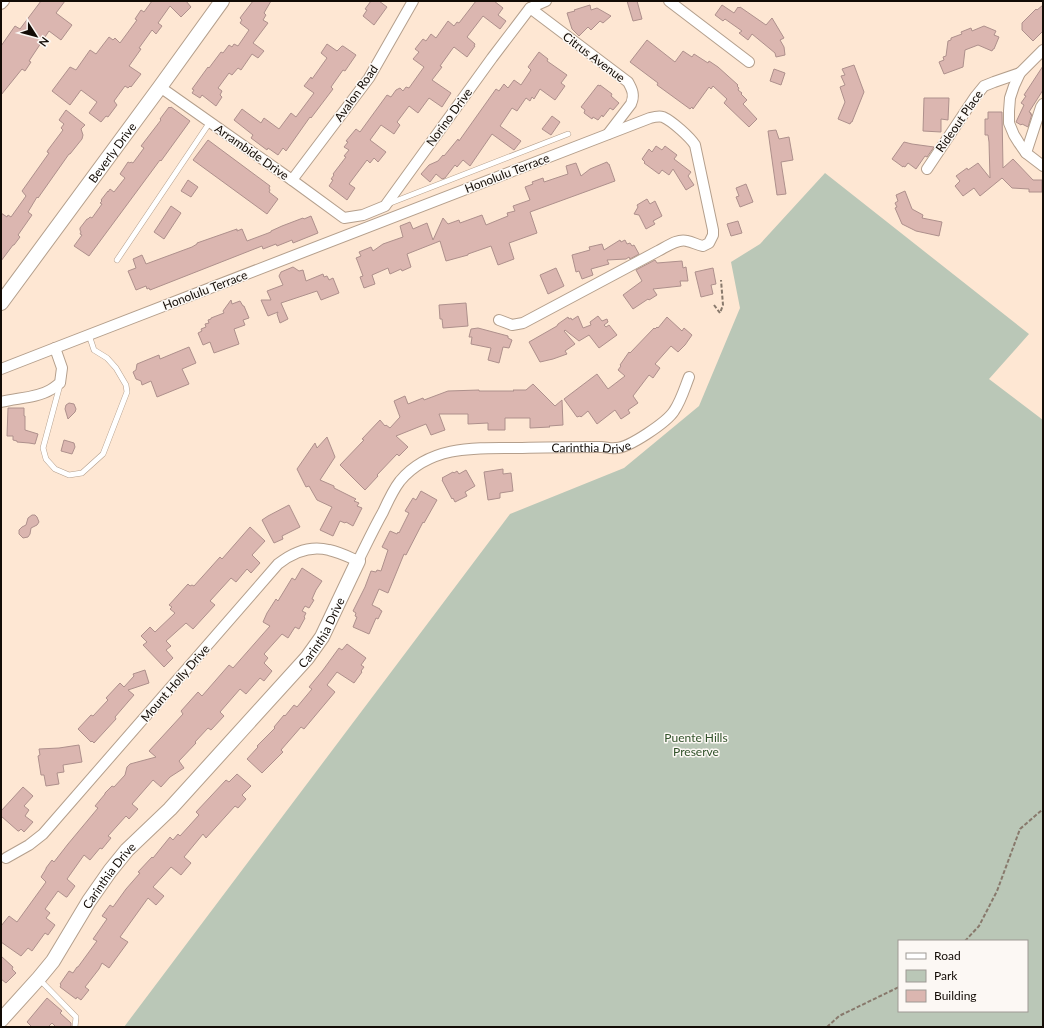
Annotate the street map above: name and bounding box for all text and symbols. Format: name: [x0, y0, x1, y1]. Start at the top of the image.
north arrow: [16, 16, 56, 56]
street label: Citrus Avenue: [560, 29, 628, 85]
text: N: [37, 35, 52, 49]
street label: Avalon Road: [331, 62, 381, 124]
street label: Norino Drive: [423, 85, 475, 149]
street label: Rideout Place: [932, 87, 986, 155]
street label: Beverly Drive: [85, 119, 139, 185]
street label: Arrambide Drive: [212, 121, 292, 183]
street label: Honolulu Terrace: [463, 150, 551, 196]
street label: Honolulu Terrace: [161, 267, 249, 313]
street label: Carinthia Drive: [551, 437, 633, 456]
street label: Carinthia Drive: [295, 595, 347, 671]
street label: Mount Holly Drive: [137, 641, 213, 725]
park label: Puente Hills Preserve: [664, 730, 728, 759]
street label: Carinthia Drive: [79, 839, 138, 911]
legend: [898, 940, 1028, 1012]
text: Road: [934, 948, 961, 963]
text: Park: [934, 968, 958, 983]
text: Building: [934, 988, 977, 1003]

